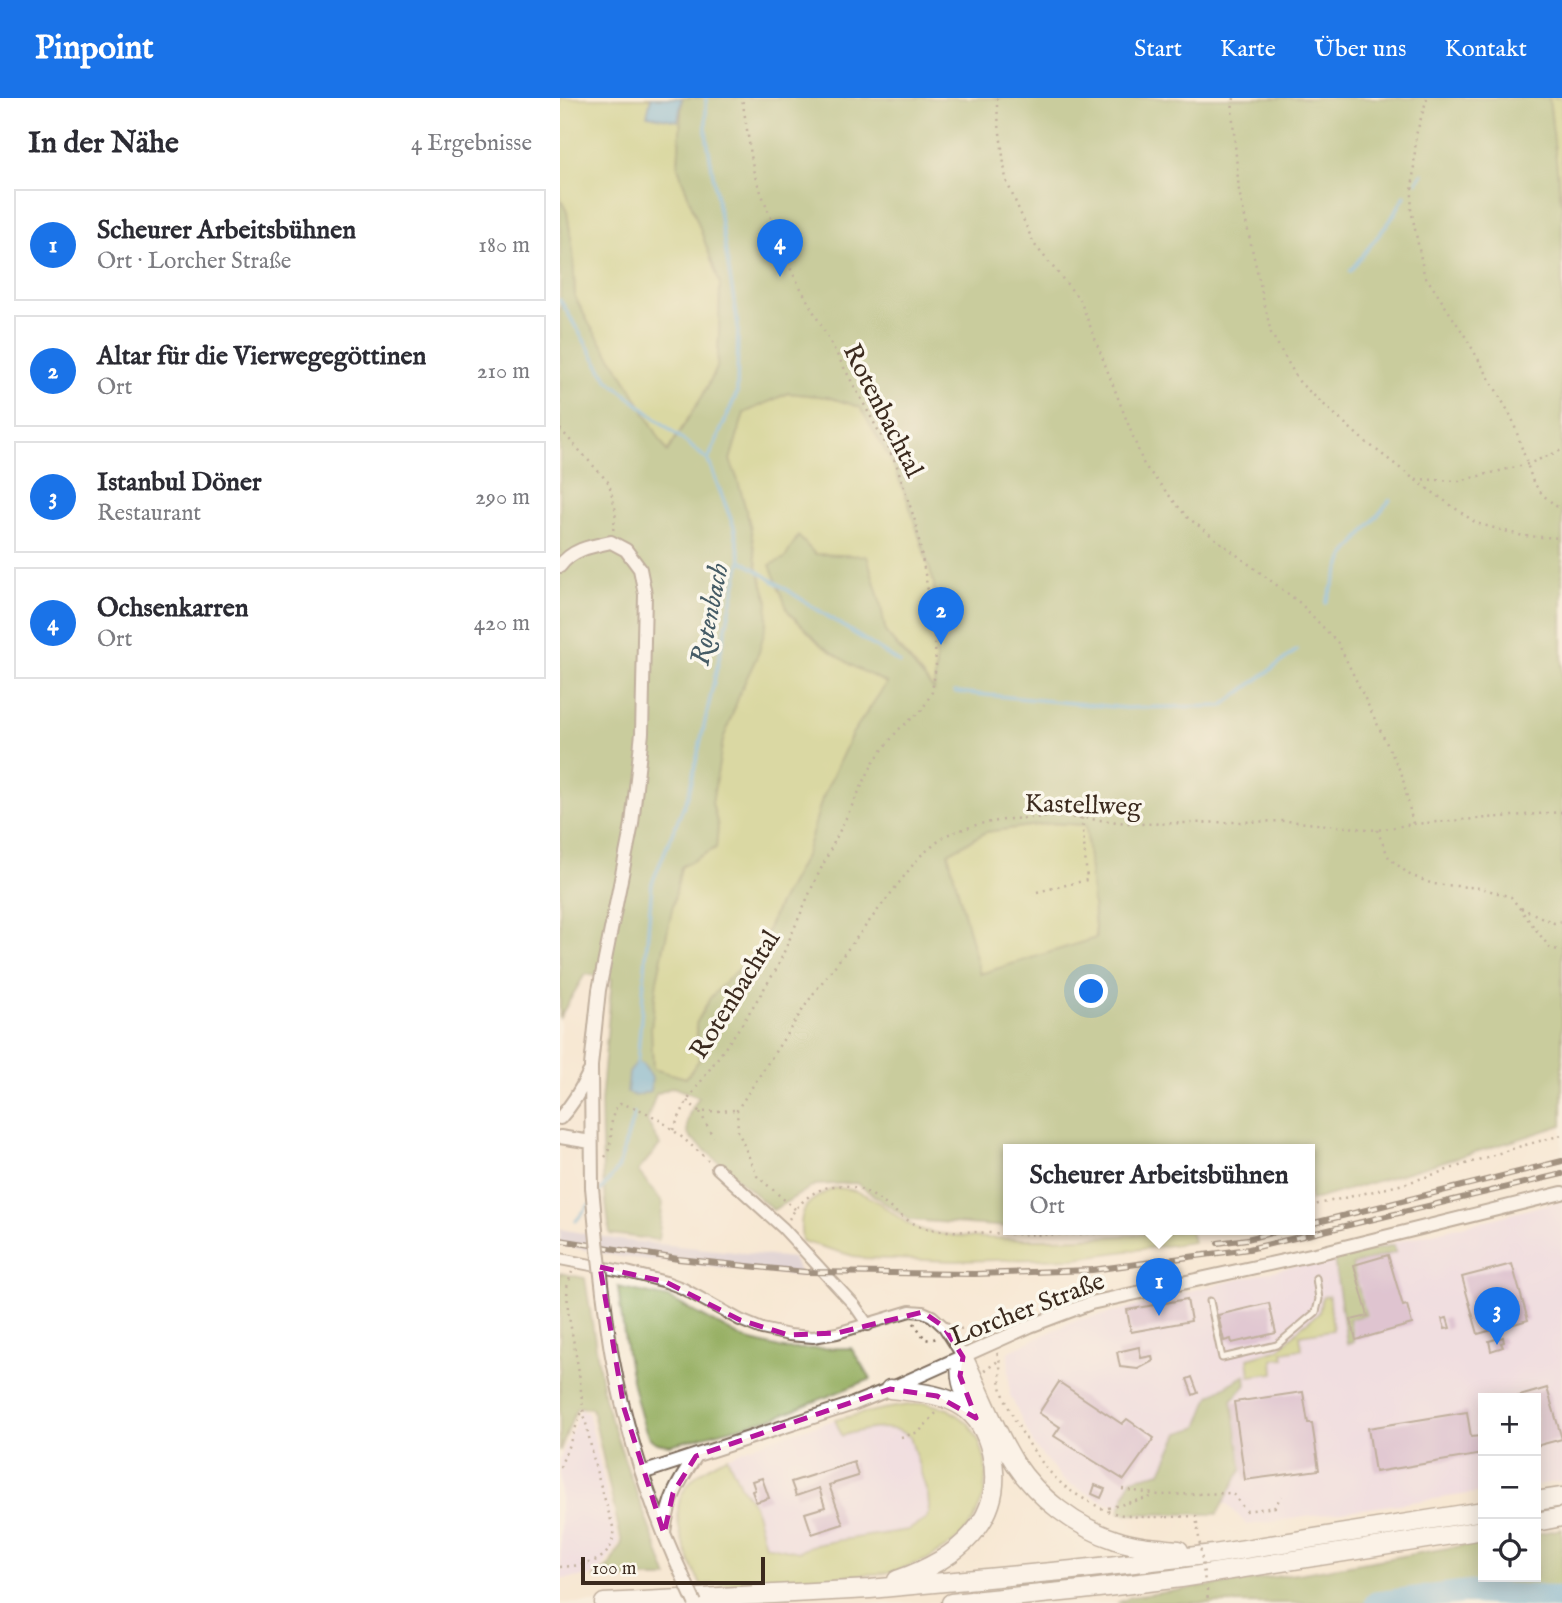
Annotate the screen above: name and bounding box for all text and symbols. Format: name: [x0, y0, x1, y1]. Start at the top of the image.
text: Pinpoint: [35, 28, 154, 70]
text: Start: [1134, 34, 1182, 65]
text: Karte: [1220, 34, 1276, 65]
text: Über uns: [1314, 34, 1406, 65]
text: Kontakt: [1444, 34, 1527, 65]
text: In der Nähe: [28, 125, 179, 163]
text: 4 Ergebnisse: [411, 129, 532, 158]
text: Scheurer Arbeitsbühnen: [97, 214, 356, 247]
pin: 4: [757, 219, 803, 277]
text: 1: [49, 231, 57, 260]
text: 180 m: [478, 231, 530, 260]
text: Ort · Lorcher Straße: [97, 247, 291, 276]
street label: Rotenbachtal: [835, 338, 931, 484]
text: Altar für die Vierwegegöttinen: [97, 340, 426, 373]
text: 2: [48, 357, 58, 386]
text: 210 m: [477, 357, 530, 386]
text: Ort: [97, 373, 132, 402]
text: Istanbul Döner: [97, 466, 261, 499]
text: 3: [49, 483, 57, 512]
text: 290 m: [475, 483, 530, 512]
text: Restaurant: [97, 499, 201, 528]
water label: Rotenbach: [683, 560, 738, 669]
pin: 2: [918, 587, 964, 645]
text: Ochsenkarren: [97, 592, 249, 625]
text: 4: [47, 609, 59, 638]
text: 420 m: [474, 609, 530, 638]
text: Ort: [97, 625, 132, 654]
street label: Kastellweg: [1024, 787, 1143, 824]
street label: Rotenbachtal: [683, 924, 788, 1065]
your location: [1074, 974, 1108, 1008]
popup: [1003, 1144, 1315, 1235]
text: Scheurer Arbeitsbühnen: [1030, 1159, 1289, 1192]
text: Ort: [1030, 1192, 1065, 1221]
pin: 1: [1136, 1258, 1182, 1316]
street label: Lorcher Straße: [946, 1265, 1109, 1354]
pin: 3: [1474, 1287, 1520, 1345]
map controls: [1478, 1393, 1541, 1582]
button: +: [1478, 1393, 1541, 1456]
button: −: [1478, 1456, 1541, 1519]
button: locate: [1478, 1519, 1541, 1582]
scale bar: [581, 1554, 765, 1586]
text: 100 m: [592, 1557, 636, 1581]

